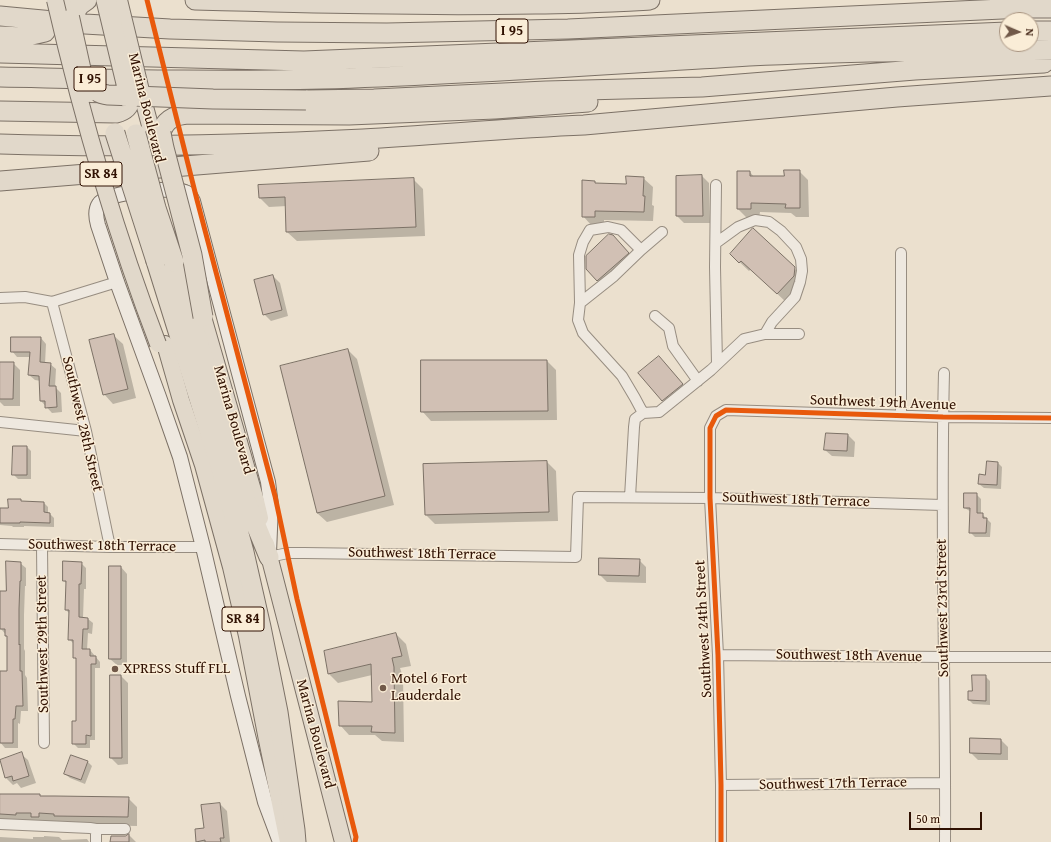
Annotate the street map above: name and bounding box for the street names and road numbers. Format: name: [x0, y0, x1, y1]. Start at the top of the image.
road number: I 95: [496, 19, 528, 43]
street label: Marina Boulevard: [124, 51, 168, 165]
road number: I 95: [74, 67, 106, 91]
road number: SR 84: [80, 162, 122, 186]
street label: Southwest 28th Street: [58, 355, 106, 493]
street label: Marina Boulevard: [209, 363, 257, 477]
street label: Southwest 19th Avenue: [810, 391, 956, 415]
street label: Southwest 18th Terrace: [722, 488, 870, 512]
street label: Southwest 18th Terrace: [28, 536, 176, 556]
street label: Southwest 23rd Street: [933, 539, 953, 677]
street label: Southwest 18th Terrace: [348, 544, 496, 564]
street label: Southwest 24th Street: [691, 560, 717, 698]
street label: Southwest 29th Street: [33, 575, 53, 713]
road number: SR 84: [222, 607, 264, 631]
street label: Southwest 18th Avenue: [776, 646, 922, 666]
street label: Marina Boulevard: [292, 677, 338, 791]
street label: Southwest 17th Terrace: [759, 774, 907, 794]

